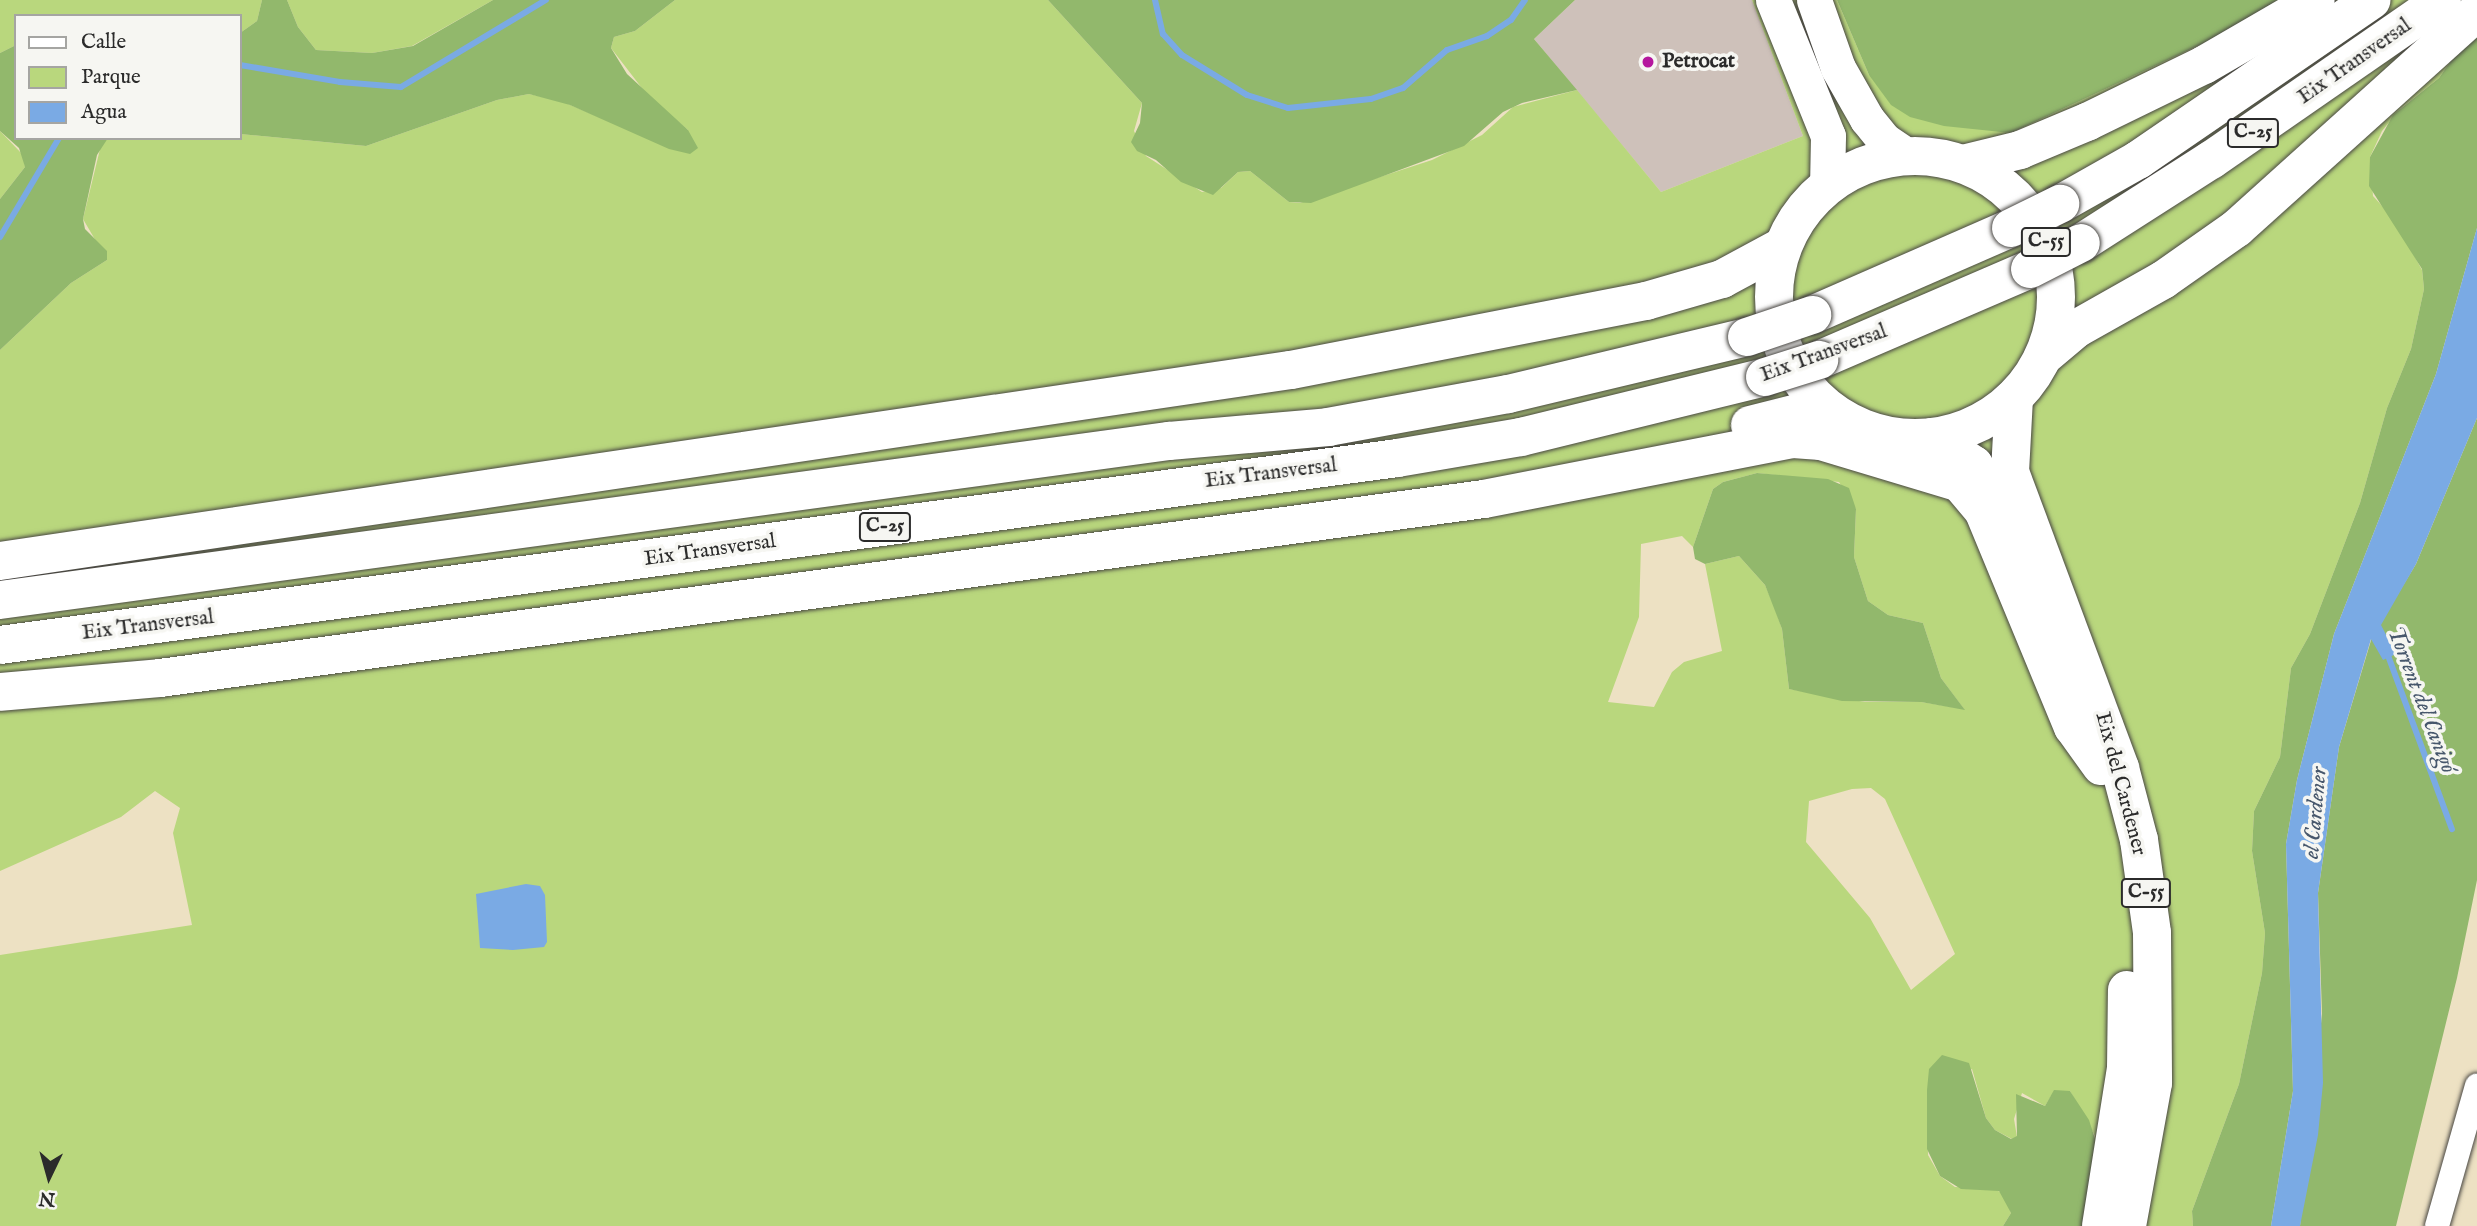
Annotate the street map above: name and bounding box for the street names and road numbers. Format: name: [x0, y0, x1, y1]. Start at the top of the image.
street label: Eix Transversal: [2293, 14, 2417, 110]
road number: C-25: [2227, 118, 2279, 148]
road number: C-55: [2020, 226, 2072, 258]
street label: Eix Transversal: [1757, 319, 1891, 389]
street label: Eix Transversal: [1204, 453, 1338, 495]
road number: C-25: [859, 512, 911, 542]
street label: Eix Transversal: [642, 529, 778, 573]
street label: Eix Transversal: [81, 605, 215, 647]
street label: Eix del Cardener: [2089, 710, 2151, 858]
road number: C-55: [2120, 878, 2172, 908]

